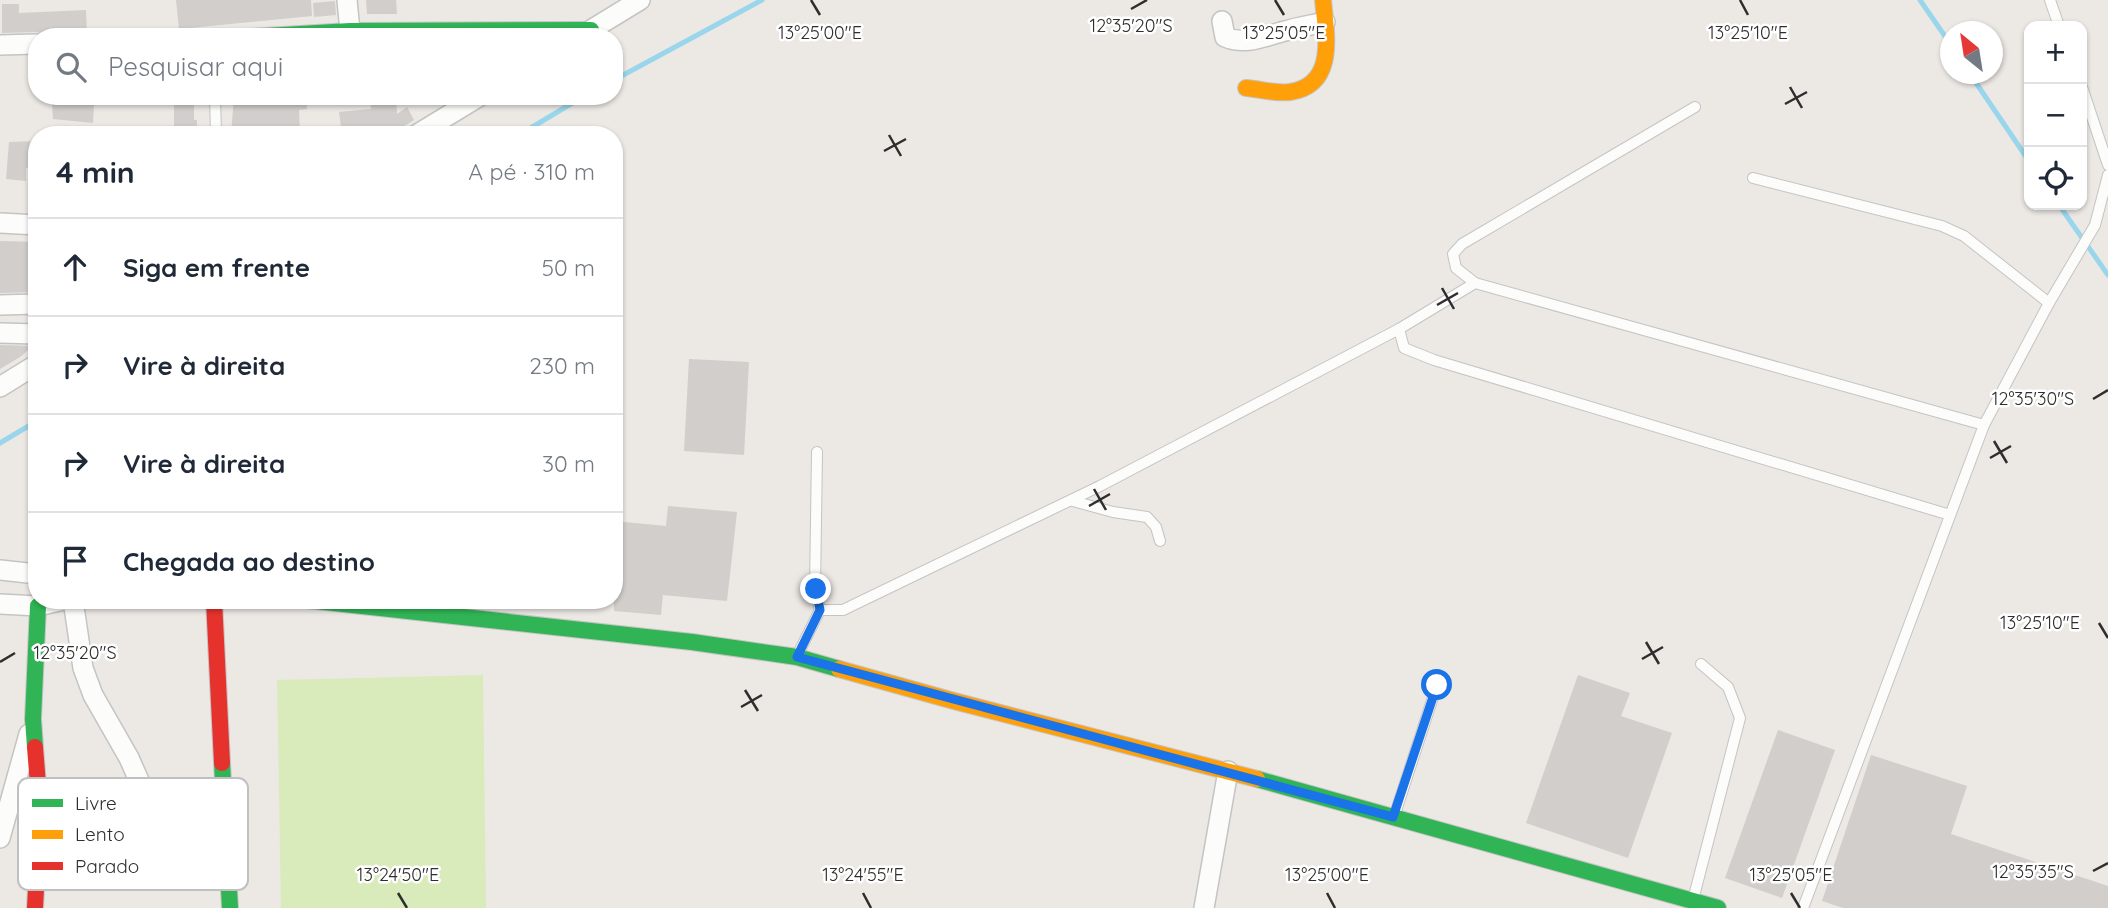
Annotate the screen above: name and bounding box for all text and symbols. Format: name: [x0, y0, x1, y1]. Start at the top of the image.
text: 12°35'20"S: [1089, 14, 1173, 37]
text: 13°25'00"E: [778, 21, 862, 44]
text: 13°25'05"E: [1243, 21, 1325, 44]
text: 13°25'10"E: [1708, 21, 1788, 44]
north arrow: [1940, 21, 2003, 84]
map controls: [2024, 21, 2087, 210]
button: +: [2024, 21, 2087, 84]
search box: [28, 28, 623, 105]
icon: search: [52, 48, 90, 86]
text: Pesquisar aqui: [108, 50, 283, 83]
button: −: [2024, 84, 2087, 147]
button: locate: [2024, 147, 2087, 210]
text: 4 min: [56, 153, 135, 191]
text: A pé · 310 m: [468, 157, 595, 186]
icon: ahead: [56, 248, 94, 286]
text: Siga em frente: [123, 251, 310, 284]
text: 50 m: [542, 253, 595, 282]
icon: right: [56, 346, 94, 384]
text: Vire à direita: [123, 349, 285, 382]
text: 230 m: [529, 351, 595, 380]
text: 12°35'30"S: [1992, 387, 2074, 410]
icon: right: [56, 444, 94, 482]
text: Vire à direita: [123, 447, 285, 480]
text: 30 m: [542, 449, 595, 478]
icon: arrive: [56, 542, 94, 580]
text: Chegada ao destino: [123, 545, 375, 578]
route end: [800, 573, 831, 604]
text: 13°25'10"E: [2000, 611, 2080, 634]
text: 12°35'20"S: [33, 641, 117, 664]
route start: [1421, 669, 1452, 700]
legend: [18, 778, 248, 890]
text: Livre: [75, 791, 117, 815]
text: Lento: [75, 822, 125, 846]
text: Parado: [75, 854, 139, 878]
text: 12°35'35"S: [1992, 860, 2074, 883]
text: 13°24'50"E: [357, 863, 439, 886]
text: 13°24'55"E: [822, 863, 904, 886]
text: 13°25'00"E: [1285, 863, 1369, 886]
text: 13°25'05"E: [1750, 863, 1832, 886]

